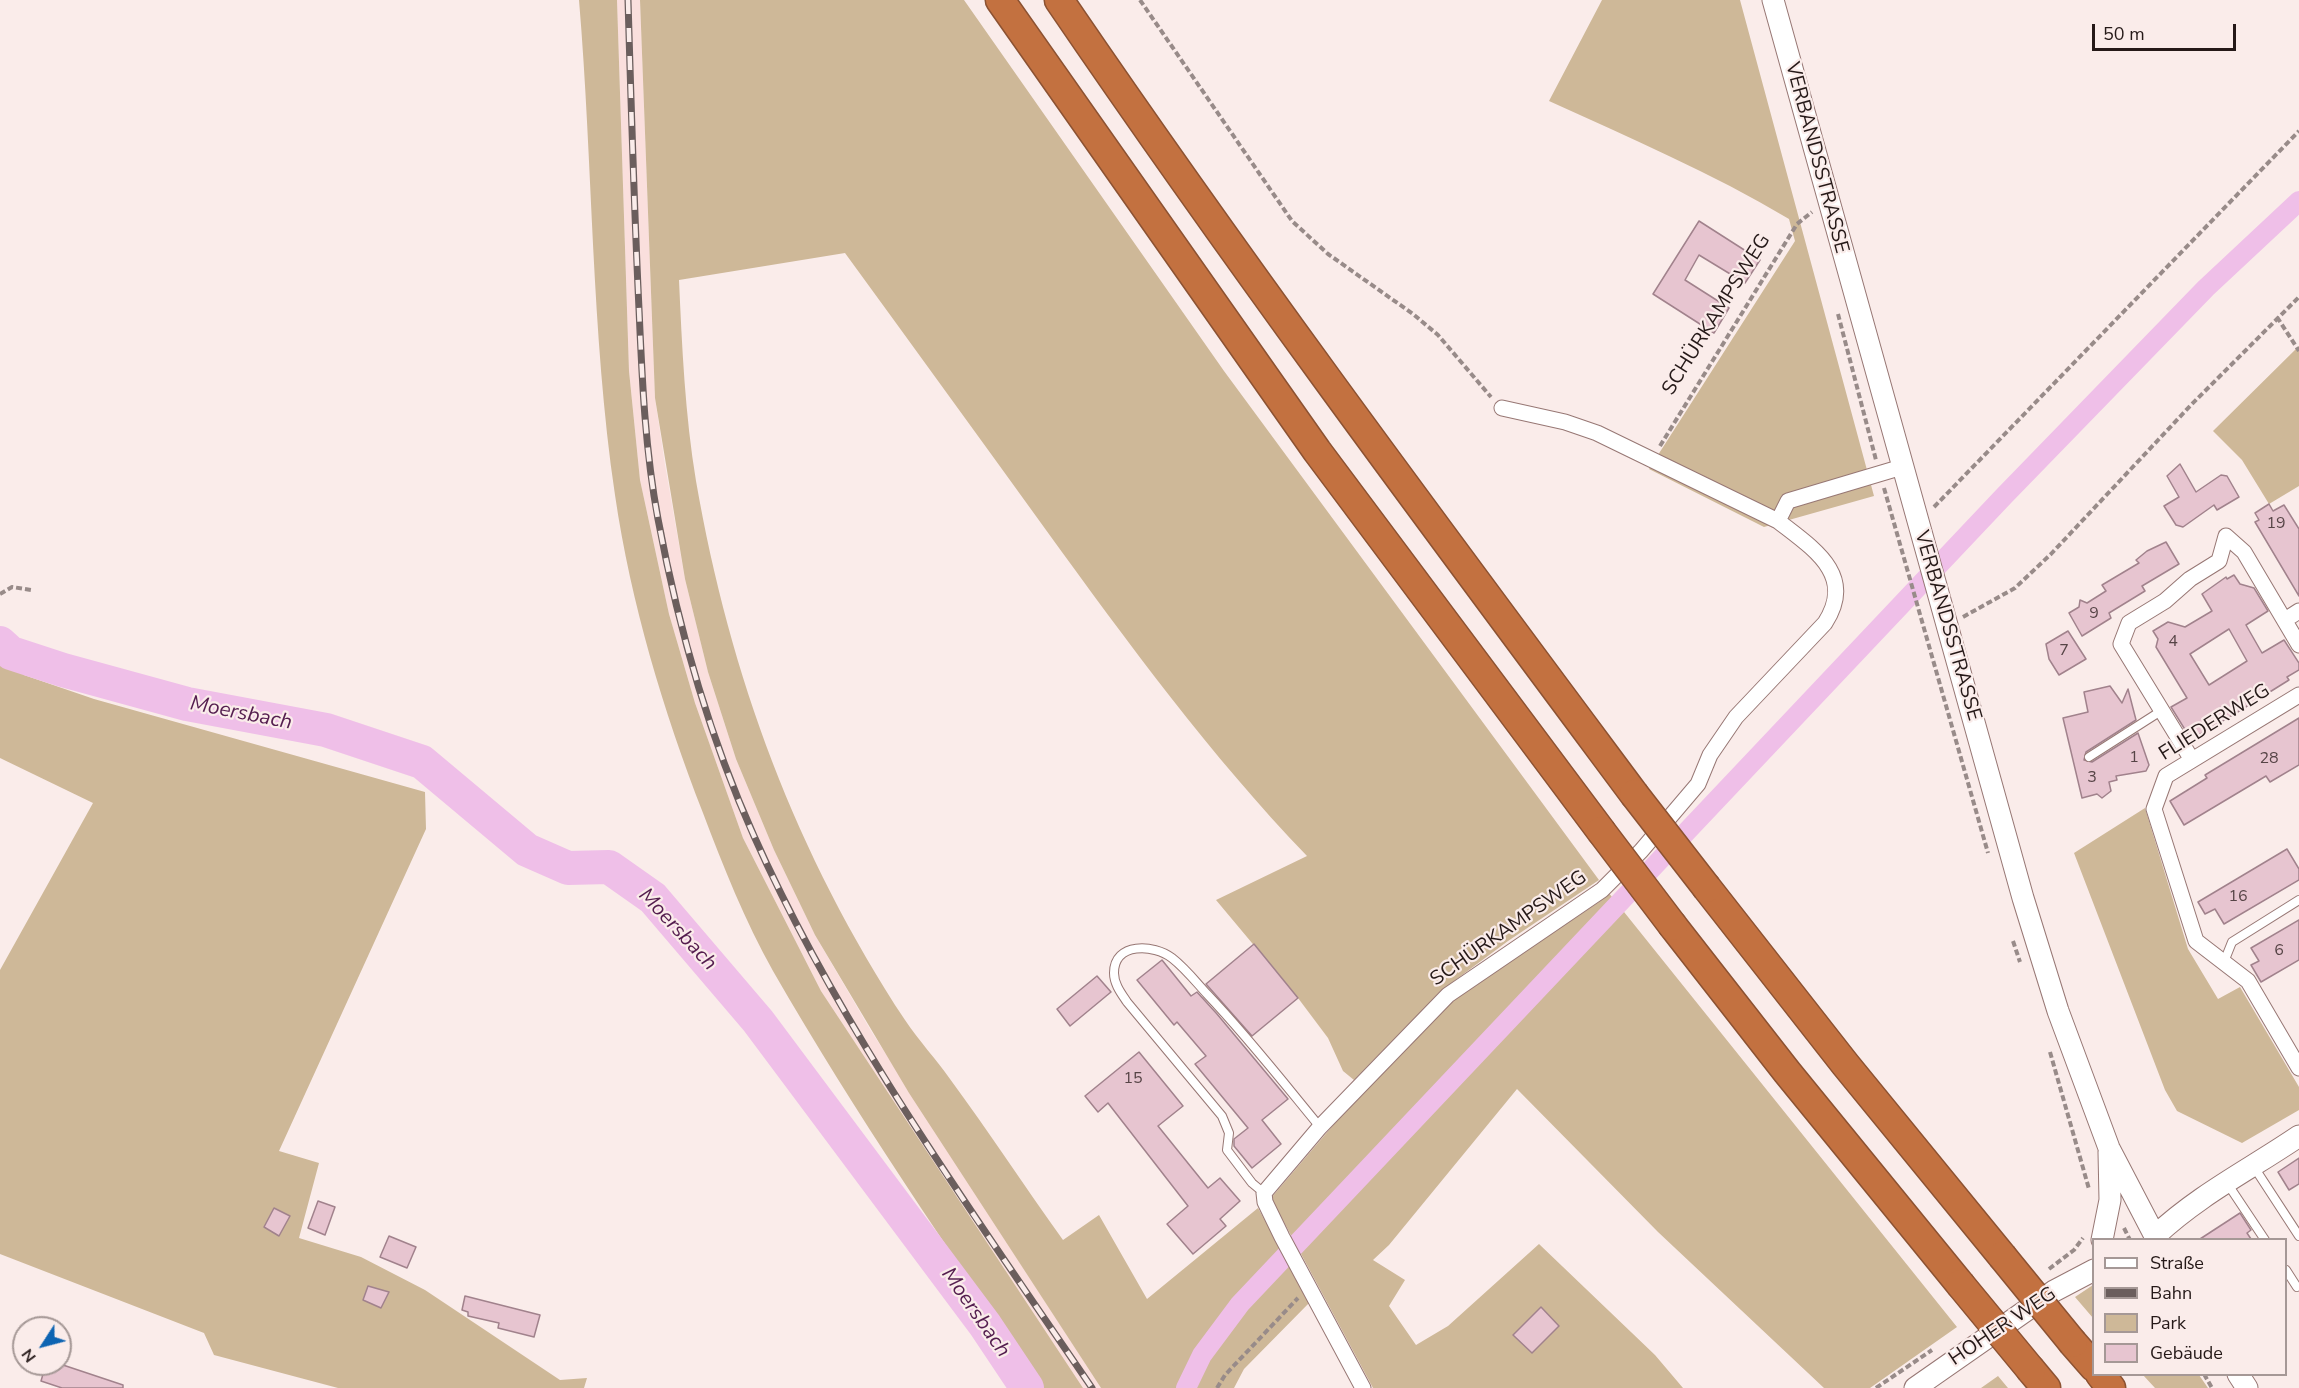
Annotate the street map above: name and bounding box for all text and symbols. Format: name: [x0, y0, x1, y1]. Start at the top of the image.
scale bar: [2095, 12, 2239, 50]
text: 50 m: [2103, 22, 2145, 46]
street label: VERBANDSSTRASSE: [1779, 60, 1853, 256]
street label: SCHÜRKAMPSWEG: [1658, 230, 1776, 400]
house number: 19: [2266, 514, 2286, 534]
street label: VERBANDSSTRASSE: [1908, 528, 1986, 724]
house number: 9: [2089, 604, 2099, 624]
house number: 4: [2168, 632, 2178, 652]
house number: 7: [2059, 641, 2069, 661]
street label: FLIEDERWEG: [2155, 679, 2275, 767]
water label: Moersbach: [188, 692, 294, 736]
house number: 1: [2129, 748, 2139, 768]
house number: 28: [2259, 749, 2279, 769]
house number: 3: [2087, 768, 2097, 788]
street label: SCHÜRKAMPSWEG: [1426, 866, 1592, 992]
water label: Moersbach: [633, 884, 721, 976]
house number: 16: [2228, 887, 2248, 907]
house number: 6: [2274, 941, 2284, 961]
house number: 15: [1123, 1069, 1143, 1089]
legend: [2092, 1238, 2287, 1376]
text: Straße: [2150, 1251, 2204, 1275]
water label: Moersbach: [935, 1263, 1015, 1363]
text: Bahn: [2150, 1281, 2192, 1305]
street label: HOHER WEG: [1945, 1282, 2061, 1372]
text: Park: [2150, 1311, 2186, 1335]
north arrow: [12, 1316, 72, 1376]
text: Gebäude: [2150, 1341, 2223, 1365]
text: N: [17, 1344, 41, 1367]

